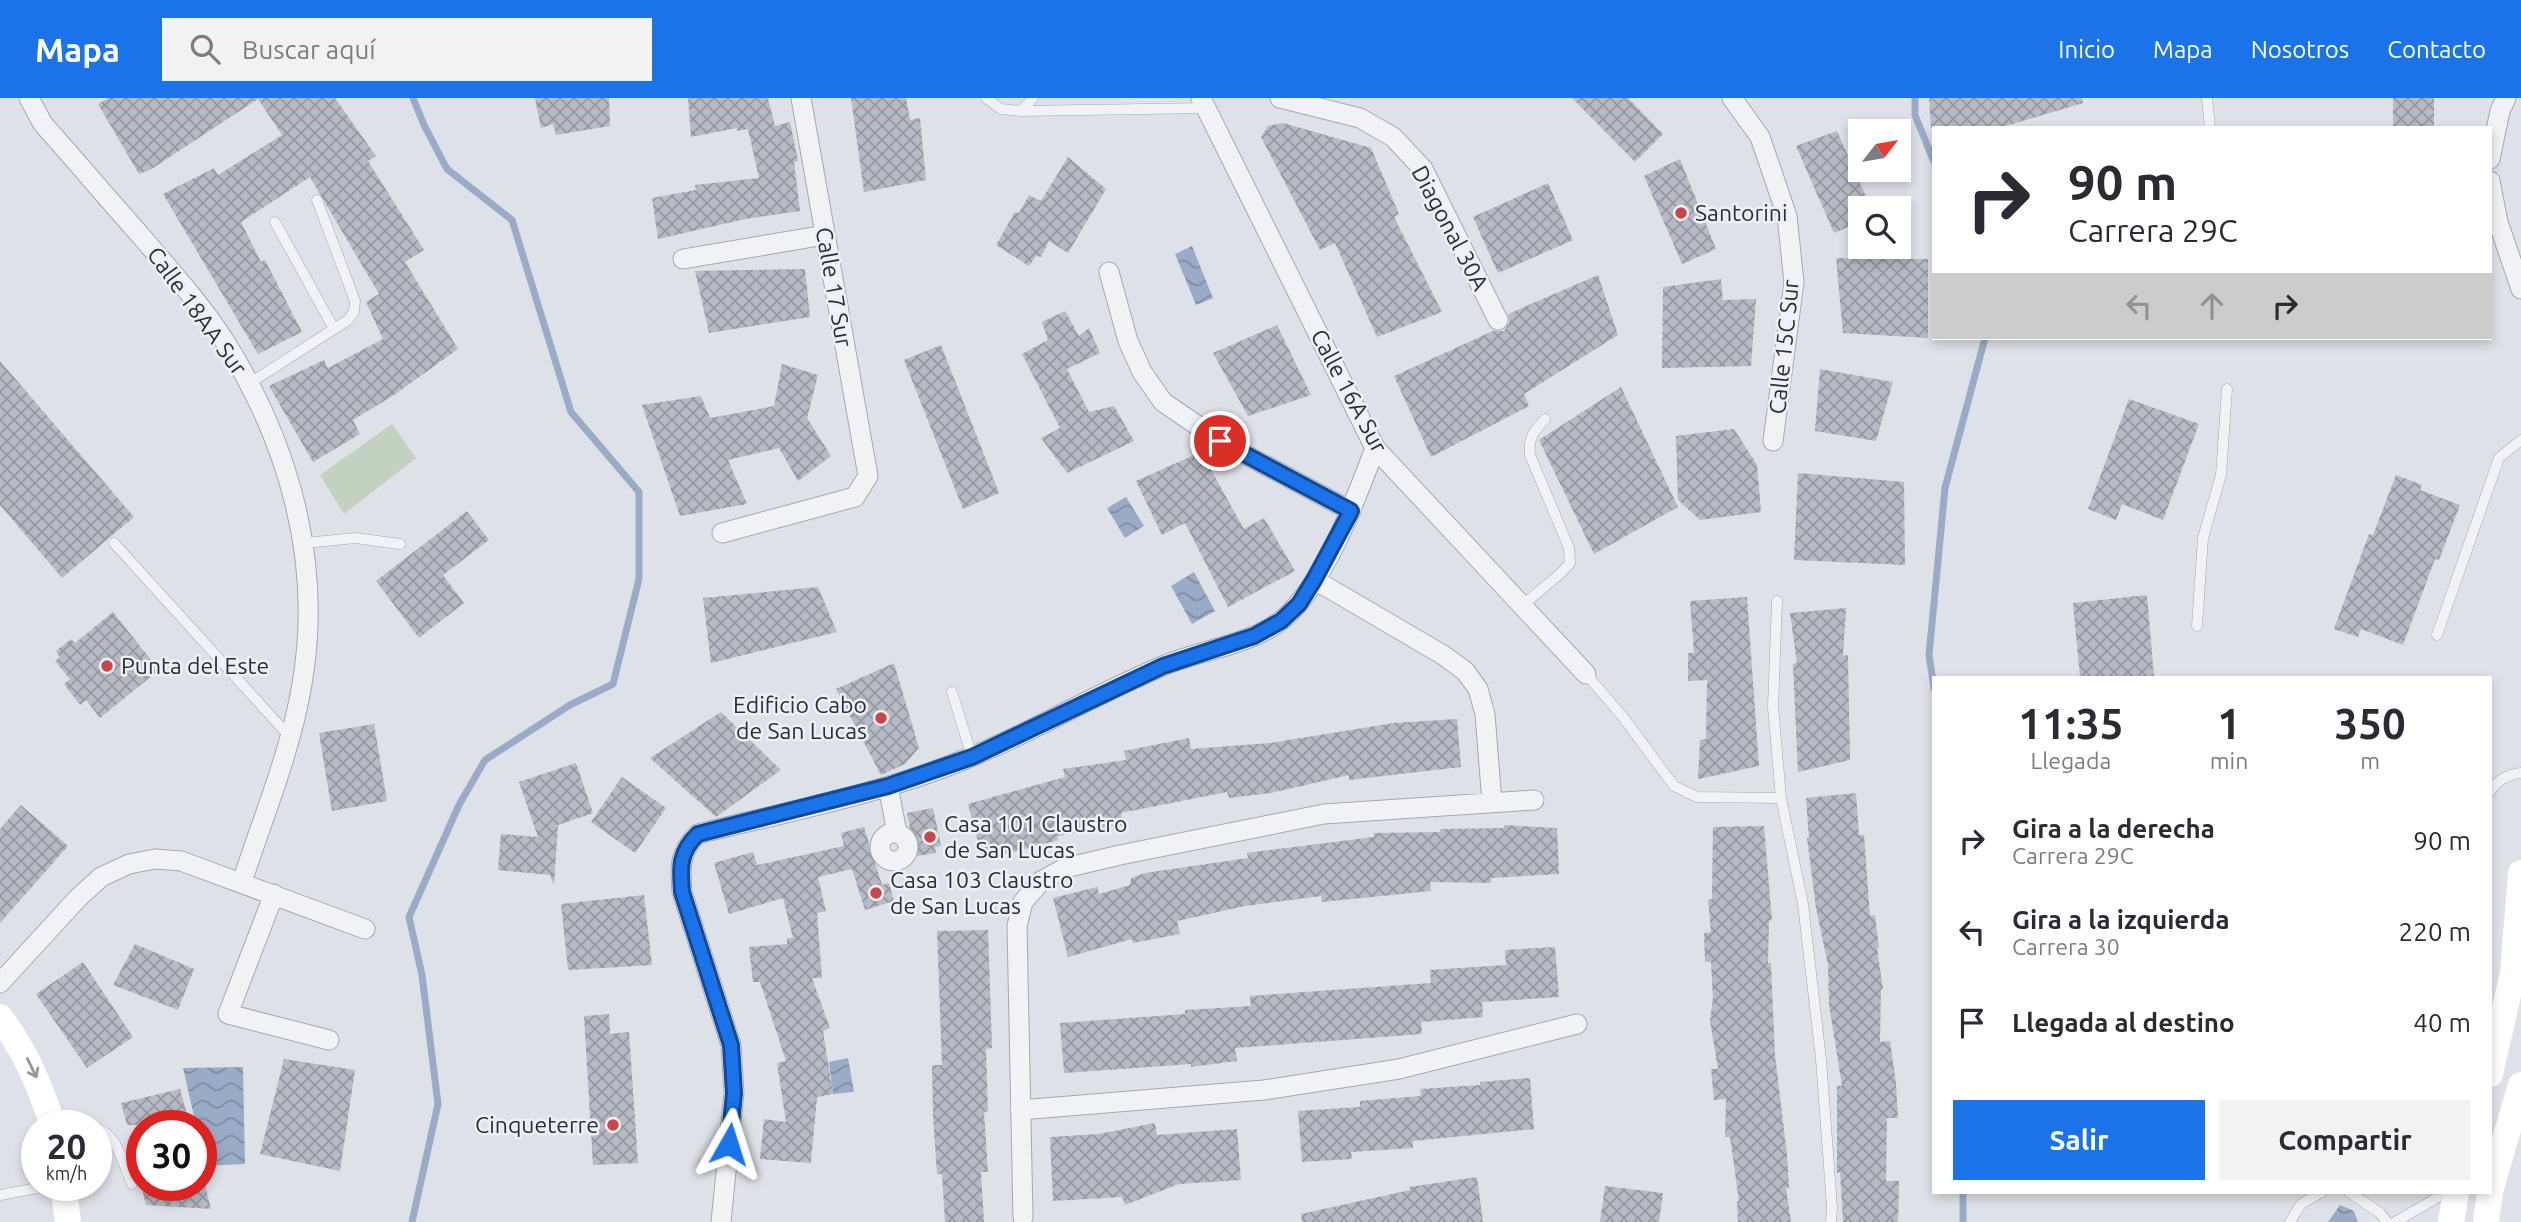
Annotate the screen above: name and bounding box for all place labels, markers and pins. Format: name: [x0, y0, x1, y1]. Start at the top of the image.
place label: Santorini: [1695, 200, 1788, 225]
marker: Santorini: [1673, 205, 1689, 221]
pin: [1190, 411, 1250, 471]
place label: Punta del Este: [121, 653, 269, 678]
marker: Punta del Este: [99, 658, 115, 674]
place label: Edificio Cabo de San Lucas: [733, 692, 867, 743]
marker: Edificio Cabo de San Lucas: [873, 710, 889, 726]
place label: Casa 101 Claustro de San Lucas: [944, 811, 1128, 862]
marker: Casa 101 Claustro de San Lucas: [922, 829, 938, 845]
place label: Casa 103 Claustro de San Lucas: [890, 867, 1074, 918]
marker: Casa 103 Claustro de San Lucas: [868, 885, 884, 901]
place label: Cinqueterre: [475, 1112, 599, 1137]
marker: Cinqueterre: [605, 1117, 621, 1133]

